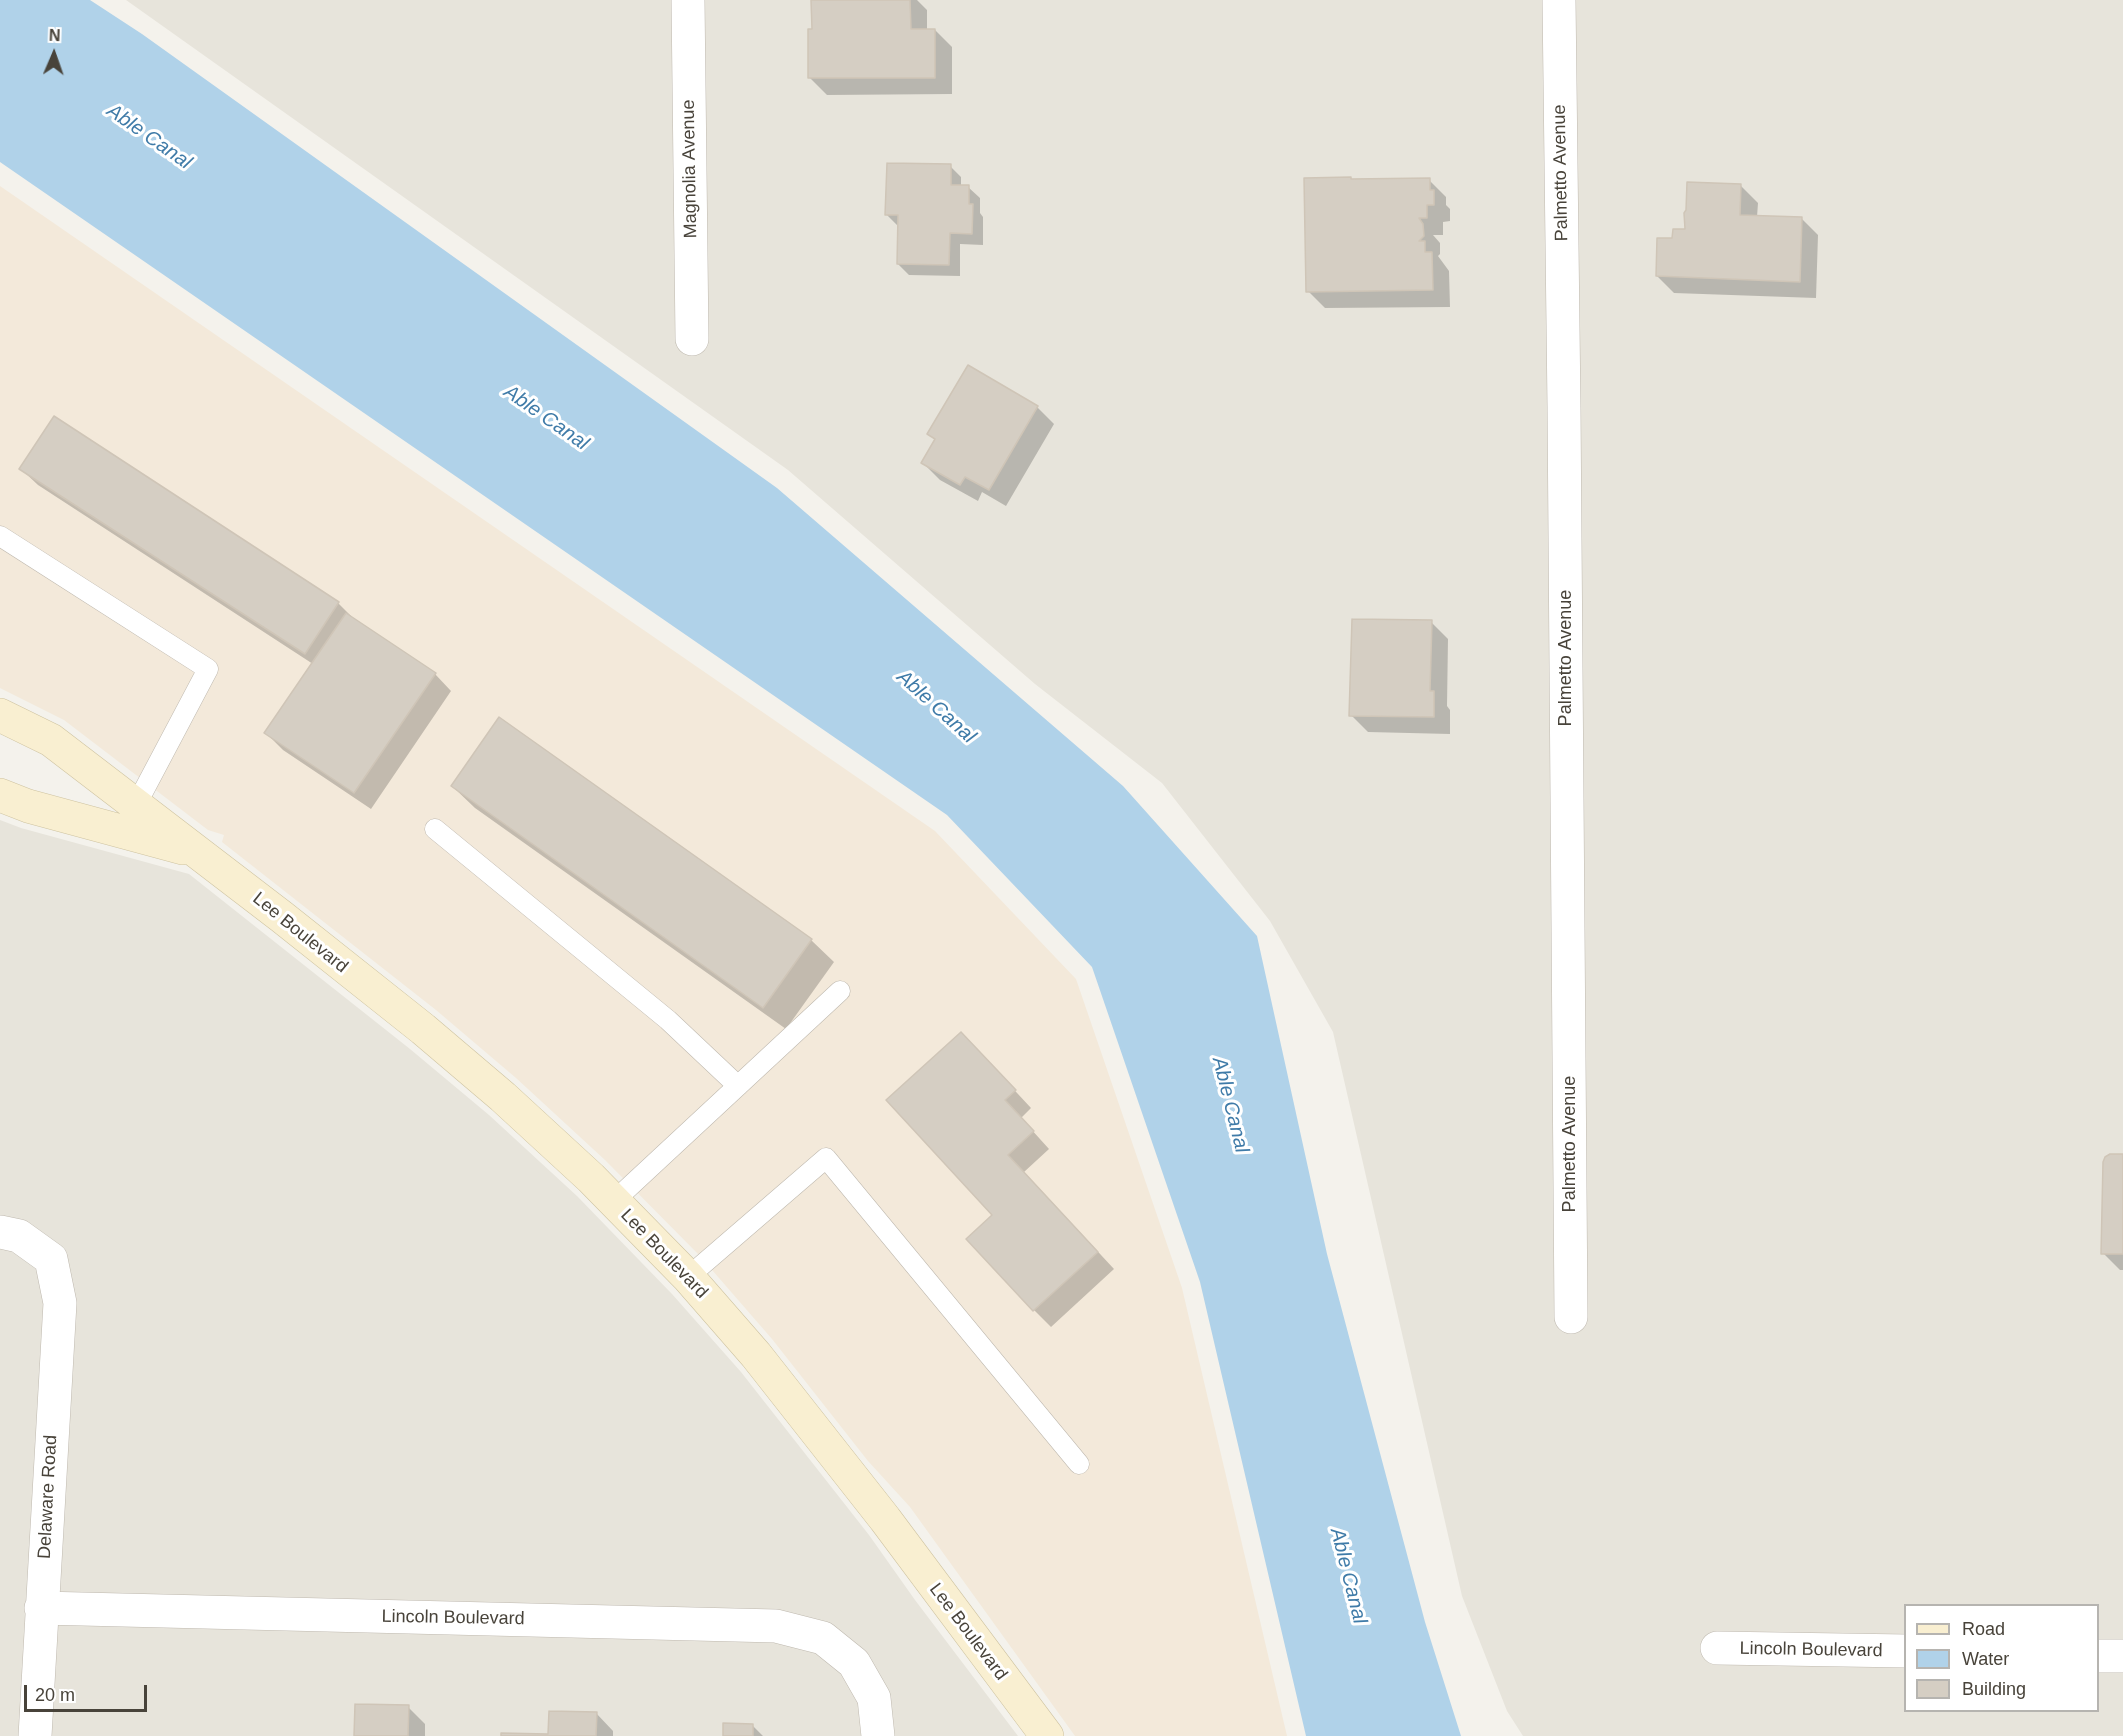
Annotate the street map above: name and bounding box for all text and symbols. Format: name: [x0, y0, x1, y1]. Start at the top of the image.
north arrow: [24, 24, 84, 84]
text: N: [49, 27, 61, 44]
water label: Able Canal: [102, 99, 196, 175]
street label: Magnolia Avenue: [678, 99, 702, 239]
street label: Palmetto Avenue: [1549, 104, 1573, 242]
water label: Able Canal: [499, 380, 593, 456]
street label: Palmetto Avenue: [1555, 590, 1577, 726]
water label: Able Canal: [892, 665, 980, 749]
street label: Lee Boulevard: [248, 888, 352, 978]
water label: Able Canal: [1207, 1055, 1253, 1155]
street label: Palmetto Avenue: [1559, 1076, 1581, 1212]
street label: Lee Boulevard: [616, 1205, 712, 1303]
street label: Delaware Road: [34, 1434, 62, 1560]
water label: Able Canal: [1325, 1526, 1371, 1626]
street label: Lee Boulevard: [924, 1579, 1012, 1685]
legend: [1904, 1604, 2099, 1712]
street label: Lincoln Boulevard: [381, 1606, 525, 1630]
text: Road: [1962, 1619, 2005, 1639]
street label: Lincoln Boulevard: [1739, 1638, 1883, 1662]
text: Water: [1962, 1649, 2009, 1669]
scale bar: [27, 1673, 150, 1711]
text: Building: [1962, 1679, 2026, 1699]
text: 20 m: [35, 1685, 75, 1705]

